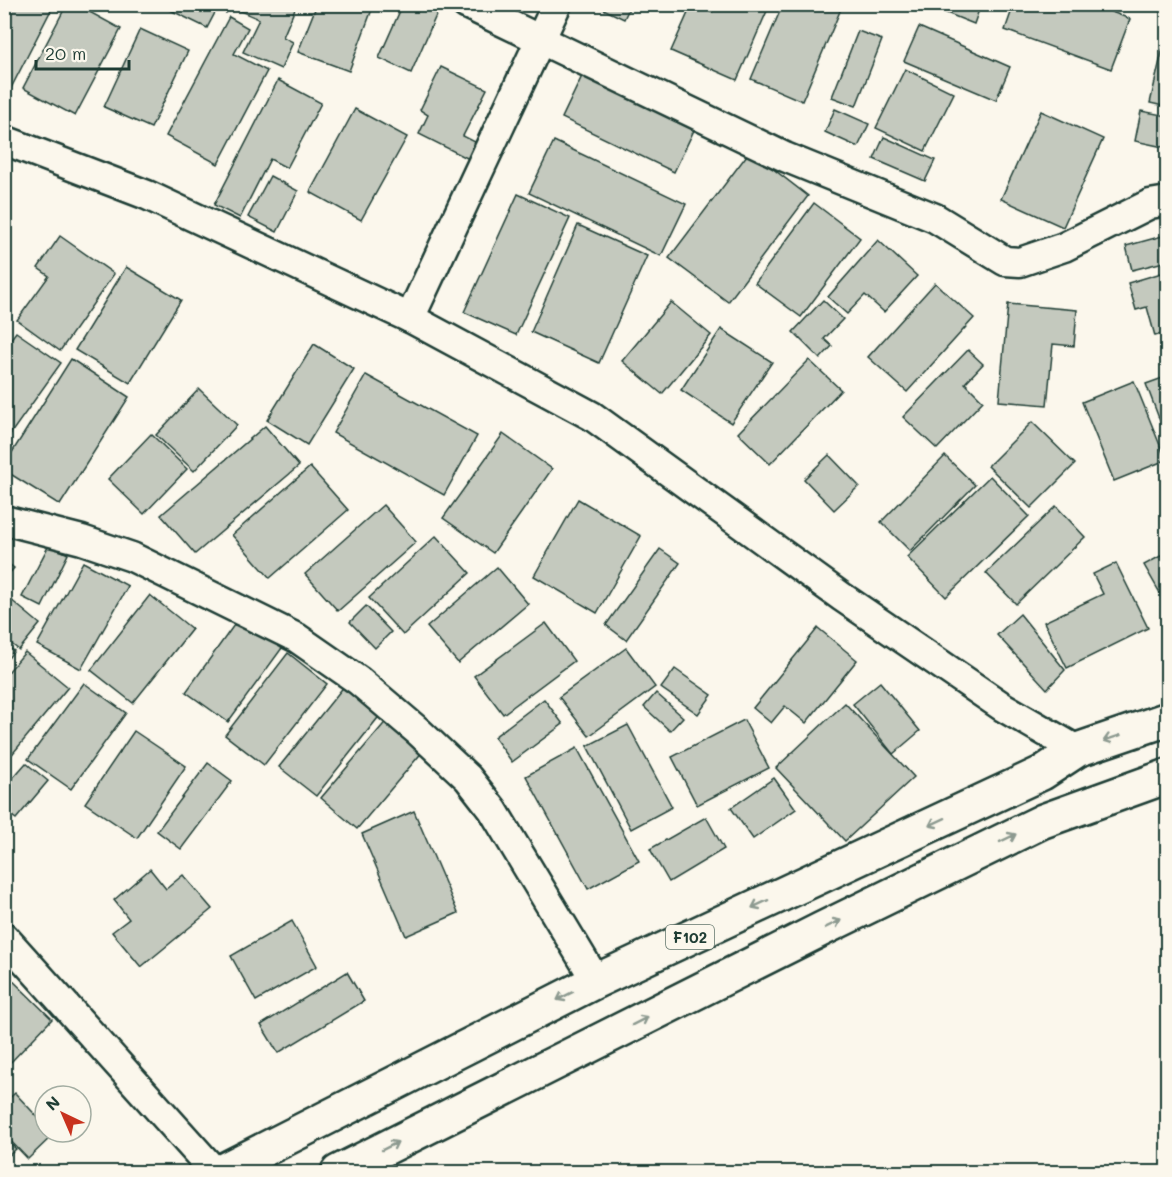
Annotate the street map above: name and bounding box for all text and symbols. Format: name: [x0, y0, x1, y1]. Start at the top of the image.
scale bar: [36, 33, 129, 71]
text: 20 m: [45, 41, 86, 65]
one-way arrow: [1103, 733, 1122, 744]
one-way arrow: [928, 816, 946, 828]
one-way arrow: [998, 832, 1016, 844]
one-way arrow: [752, 899, 770, 911]
one-way arrow: [823, 917, 841, 929]
road number: F102: [666, 925, 714, 949]
one-way arrow: [556, 991, 574, 1003]
one-way arrow: [630, 1014, 648, 1026]
north arrow: [33, 1084, 93, 1144]
text: N: [41, 1091, 64, 1115]
one-way arrow: [381, 1140, 399, 1151]

